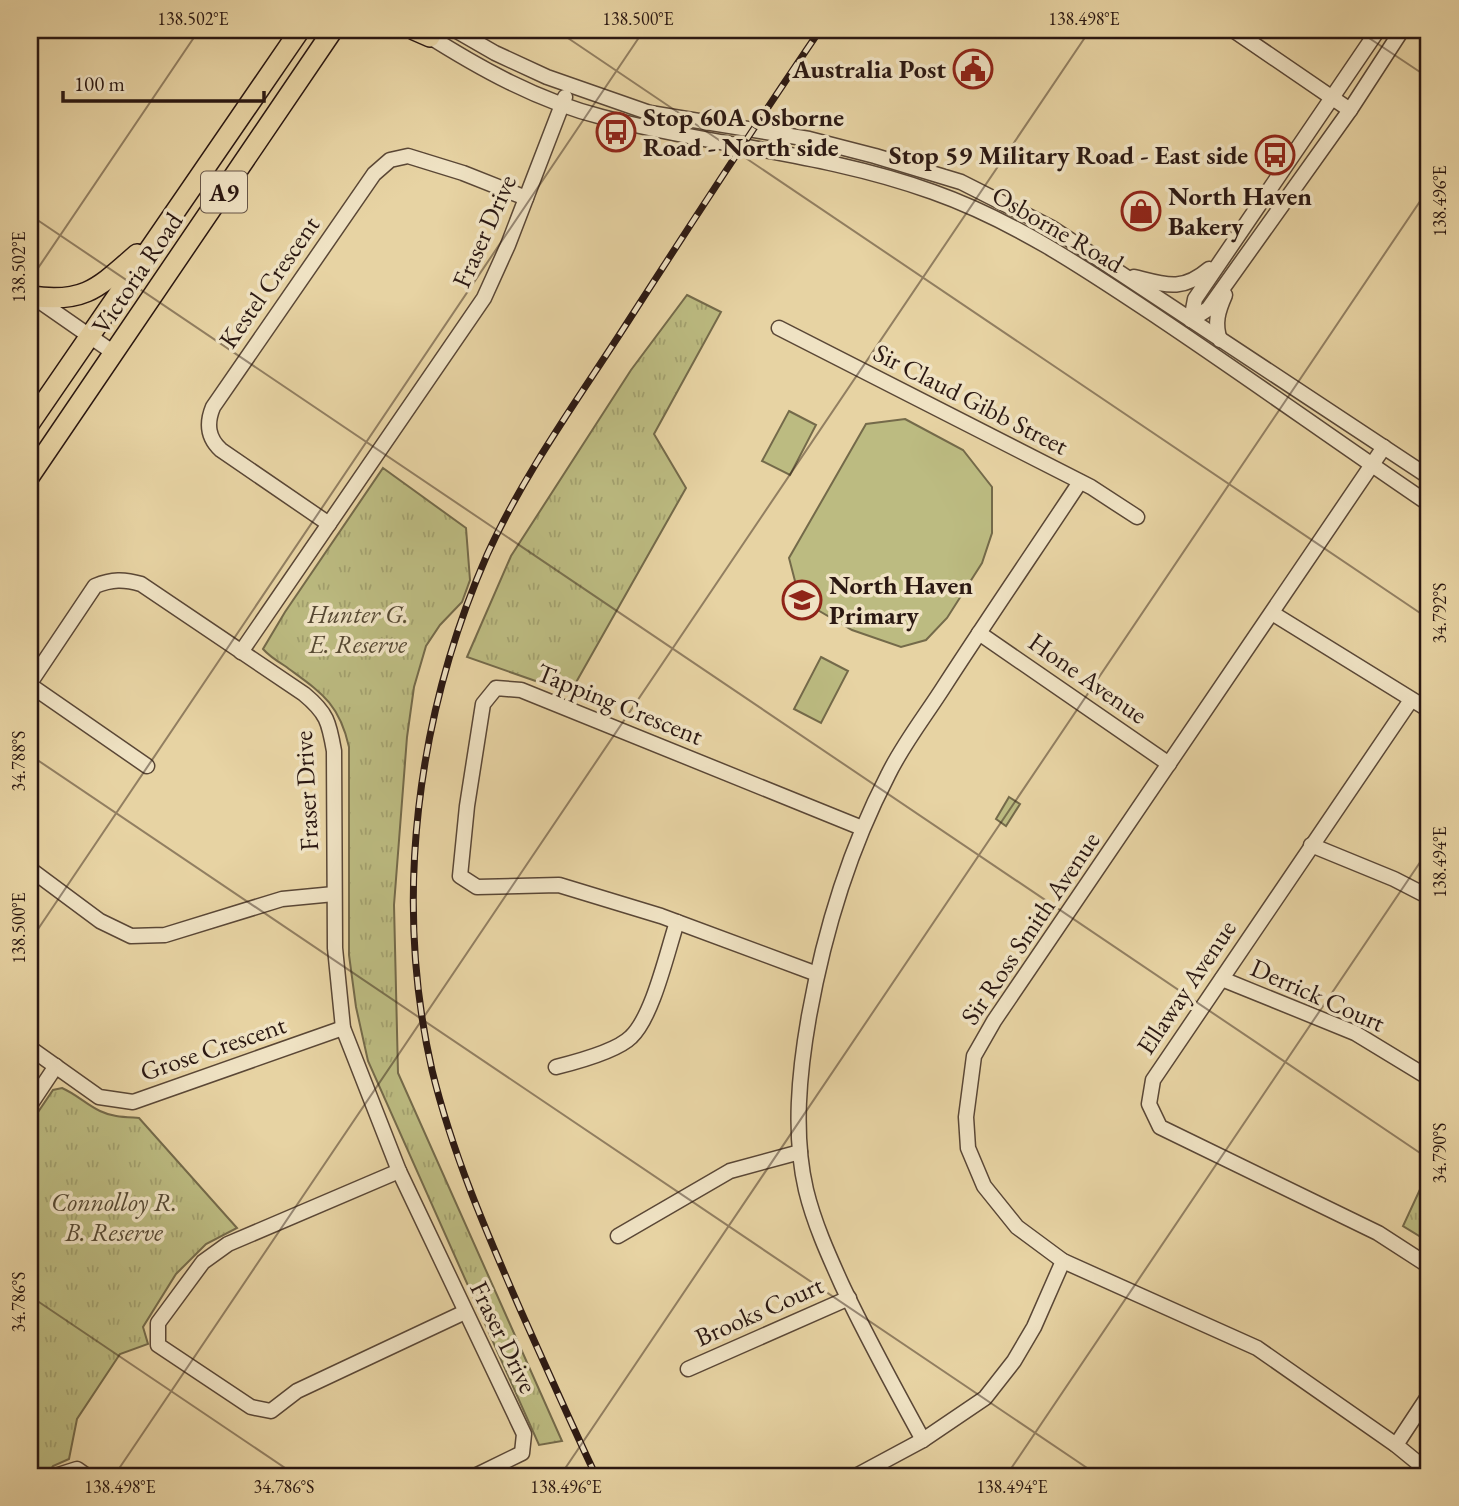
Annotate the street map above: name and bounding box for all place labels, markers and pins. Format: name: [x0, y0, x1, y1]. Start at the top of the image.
public building icon: Australia Post: [952, 48, 994, 90]
place label: Australia Post: [791, 52, 946, 86]
place label: Stop 60A Osborne Road - North side: [643, 100, 844, 164]
bus stop icon: Stop 60A Osborne Road - North side: [595, 111, 637, 153]
bus stop icon: Stop 59 Military Road - East side: [1254, 134, 1296, 176]
place label: Stop 59 Military Road - East side: [889, 138, 1248, 172]
place label: North Haven Bakery: [1168, 179, 1312, 243]
shop icon: North Haven Bakery: [1120, 190, 1162, 232]
place label: North Haven Primary: [829, 568, 973, 632]
school or university icon: North Haven Primary: [781, 579, 823, 621]

